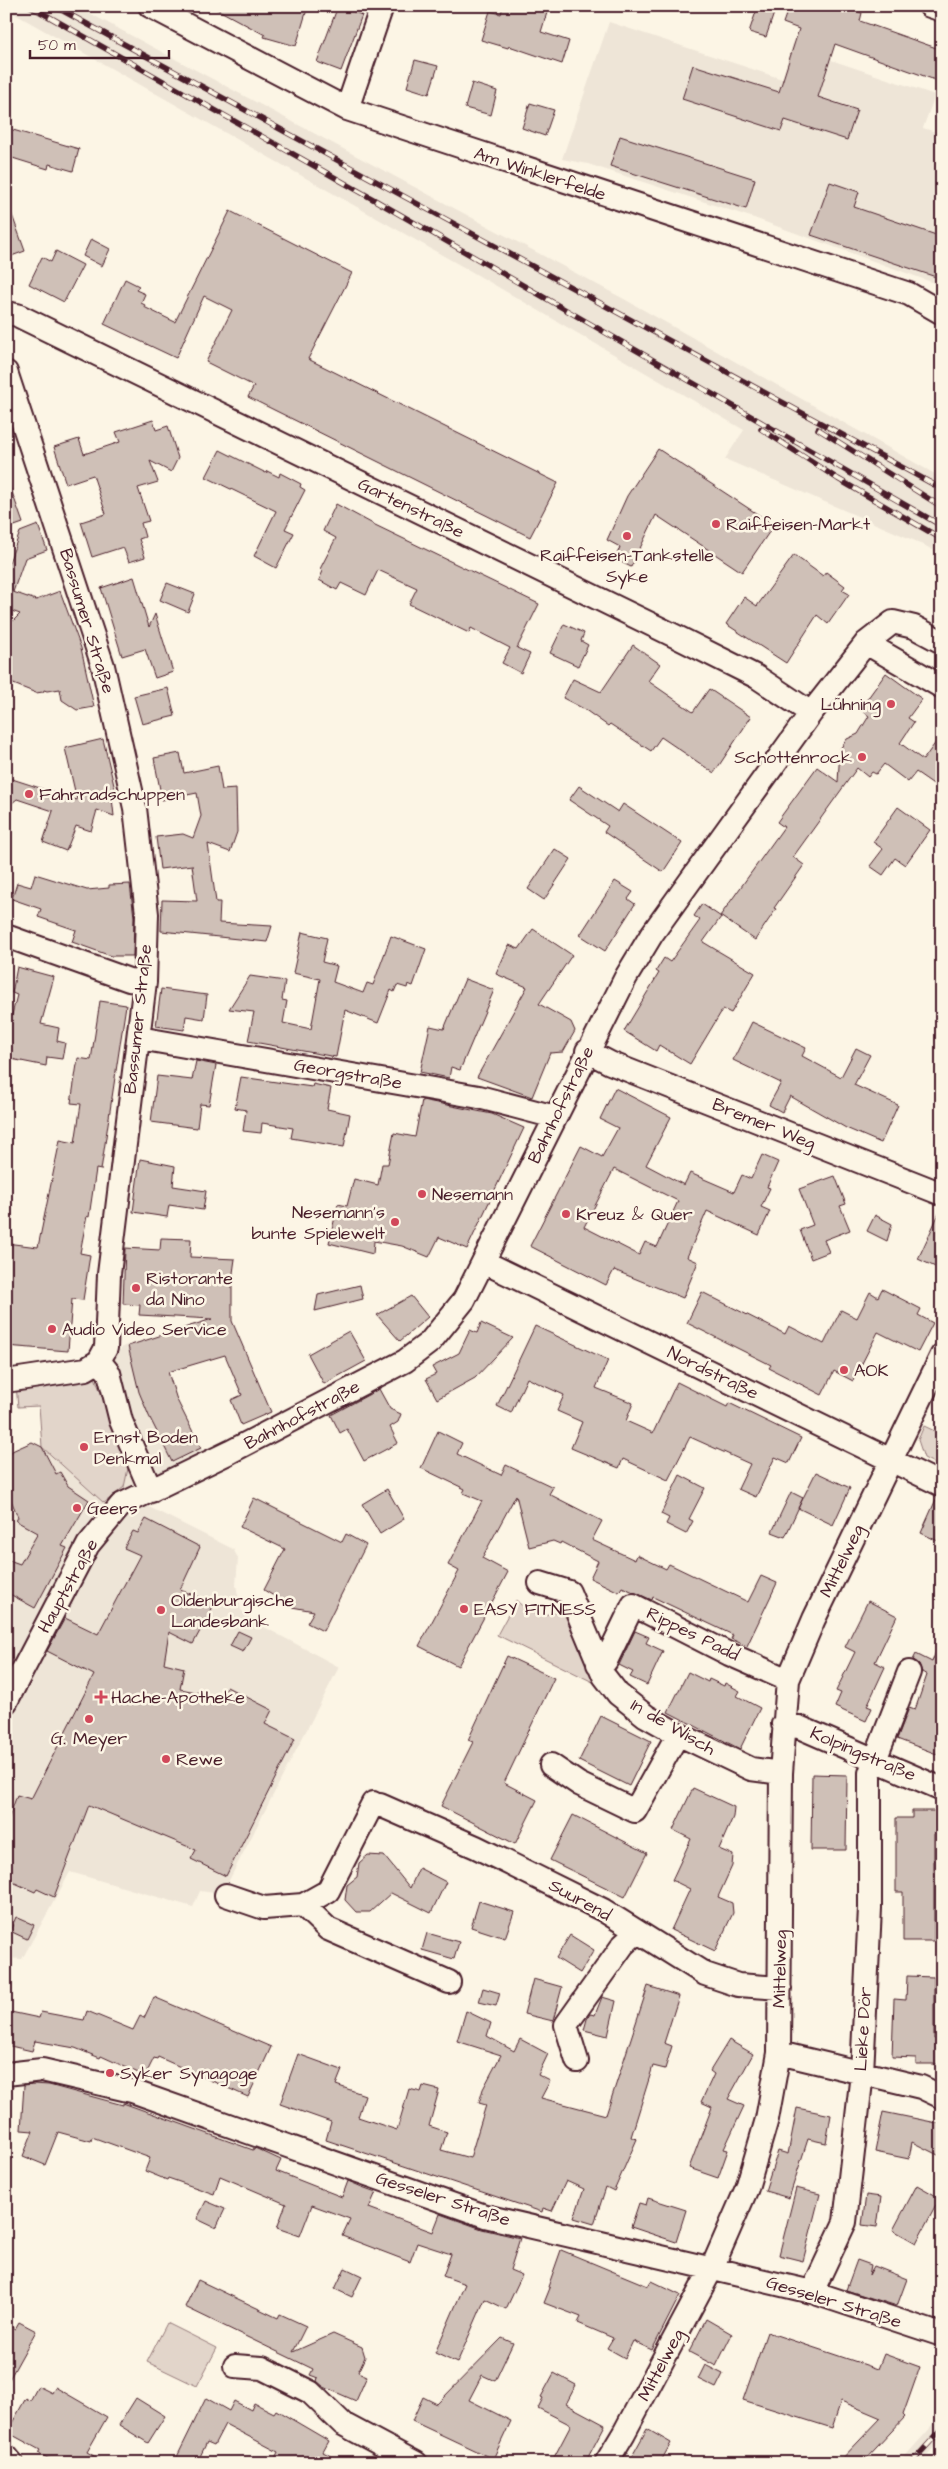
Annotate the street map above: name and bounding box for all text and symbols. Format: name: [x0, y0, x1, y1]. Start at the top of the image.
scale bar: [30, 28, 169, 60]
text: 50 m: [38, 35, 76, 56]
street label: Am Winklerfelde: [471, 141, 609, 207]
street label: Gartenstraße: [354, 471, 469, 545]
place label: Raiffeisen-Markt: [726, 512, 871, 537]
marker: Raiffeisen-Markt: [710, 518, 722, 530]
marker: Raiffeisen-Tankstelle Syke: [621, 530, 633, 542]
place label: Raiffeisen-Tankstelle Syke: [540, 543, 714, 590]
street label: Bassumer Straße: [53, 545, 121, 697]
place label: Lühning: [820, 692, 881, 718]
marker: Lühning: [885, 698, 897, 710]
place label: Schottenrock: [734, 745, 852, 770]
marker: Schottenrock: [856, 751, 868, 763]
place label: Fahrradschuppen: [39, 782, 185, 807]
marker: Fahrradschuppen: [23, 788, 35, 800]
street label: Bassumer Straße: [118, 943, 158, 1095]
street label: Bahnhofstraße: [522, 1042, 600, 1168]
street label: Georgstraße: [292, 1052, 404, 1097]
street label: Bremer Weg: [708, 1092, 819, 1157]
place label: Nesemann: [432, 1182, 513, 1207]
marker: Nesemann: [416, 1188, 428, 1200]
place label: Nesemann's bunte Spielewelt: [252, 1200, 386, 1246]
place label: Kreuz & Quer: [576, 1202, 693, 1227]
marker: Kreuz & Quer: [560, 1208, 572, 1220]
marker: Nesemann's bunte Spielewelt: [389, 1216, 401, 1228]
place label: Ristorante da Nino: [146, 1266, 233, 1312]
marker: Ristorante da Nino: [130, 1282, 142, 1294]
place label: Audio Video Service: [62, 1317, 227, 1342]
marker: Audio Video Service: [46, 1323, 58, 1335]
street label: Nordstraße: [663, 1340, 763, 1406]
place label: AOK: [854, 1358, 889, 1383]
marker: AOK: [838, 1364, 850, 1376]
street label: Bahnhofstraße: [240, 1374, 364, 1456]
place label: Ernst Boden Denkmal: [94, 1425, 198, 1471]
marker: Ernst Boden Denkmal: [78, 1441, 90, 1453]
place label: Geers: [87, 1496, 138, 1521]
marker: Geers: [71, 1502, 83, 1514]
street label: Mittelweg: [814, 1520, 871, 1602]
street label: Hauptstraße: [32, 1534, 104, 1638]
place label: Oldenburgische Landesbank: [171, 1588, 294, 1634]
place label: EASY FITNESS: [474, 1597, 596, 1622]
street label: Rippes Padd: [642, 1601, 744, 1667]
marker: EASY FITNESS: [458, 1603, 470, 1615]
marker: Oldenburgische Landesbank: [155, 1604, 167, 1616]
place label: Hache-Apotheke: [111, 1685, 245, 1710]
marker: Hache-Apotheke: [95, 1691, 107, 1703]
street label: In de Wisch: [626, 1693, 720, 1761]
marker: G. Meyer: [83, 1713, 95, 1725]
street label: Kolpingstraße: [806, 1720, 920, 1789]
place label: G. Meyer: [51, 1726, 127, 1752]
place label: Rewe: [176, 1747, 223, 1772]
marker: Rewe: [160, 1753, 172, 1765]
street label: Suurend: [544, 1873, 616, 1927]
street label: Mittelweg: [767, 1930, 794, 2008]
street label: Lieke Dör: [848, 1986, 878, 2072]
place label: Syker Synagoge: [120, 2061, 258, 2087]
marker: Syker Synagoge: [104, 2067, 116, 2079]
street label: Gesseler Straße: [372, 2165, 514, 2233]
street label: Gesseler Straße: [763, 2270, 905, 2335]
street label: Mittelweg: [632, 2325, 691, 2406]

